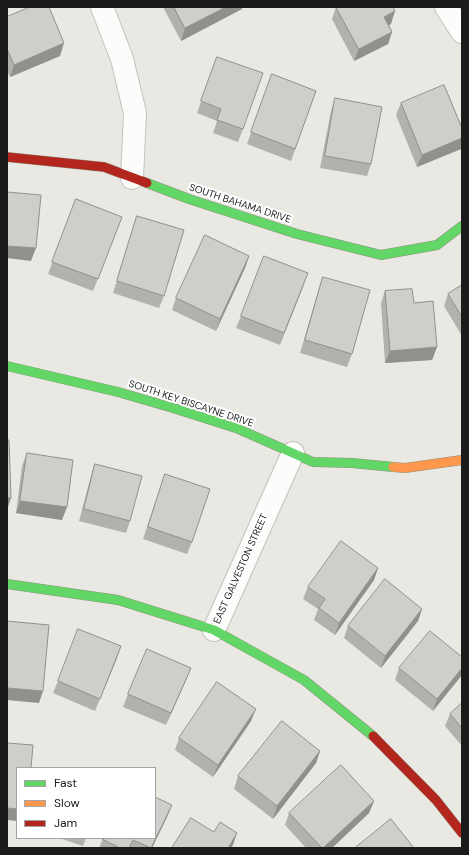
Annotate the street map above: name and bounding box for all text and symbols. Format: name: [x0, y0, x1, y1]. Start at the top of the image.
street label: SOUTH BAHAMA DRIVE: [188, 182, 292, 226]
street label: SOUTH KEY BISCAYNE DRIVE: [127, 378, 255, 430]
street label: EAST GALVESTON STREET: [211, 512, 271, 626]
legend: [16, 767, 156, 839]
text: Fast: [54, 775, 77, 791]
text: Slow: [54, 795, 80, 811]
text: Jam: [54, 815, 77, 831]

